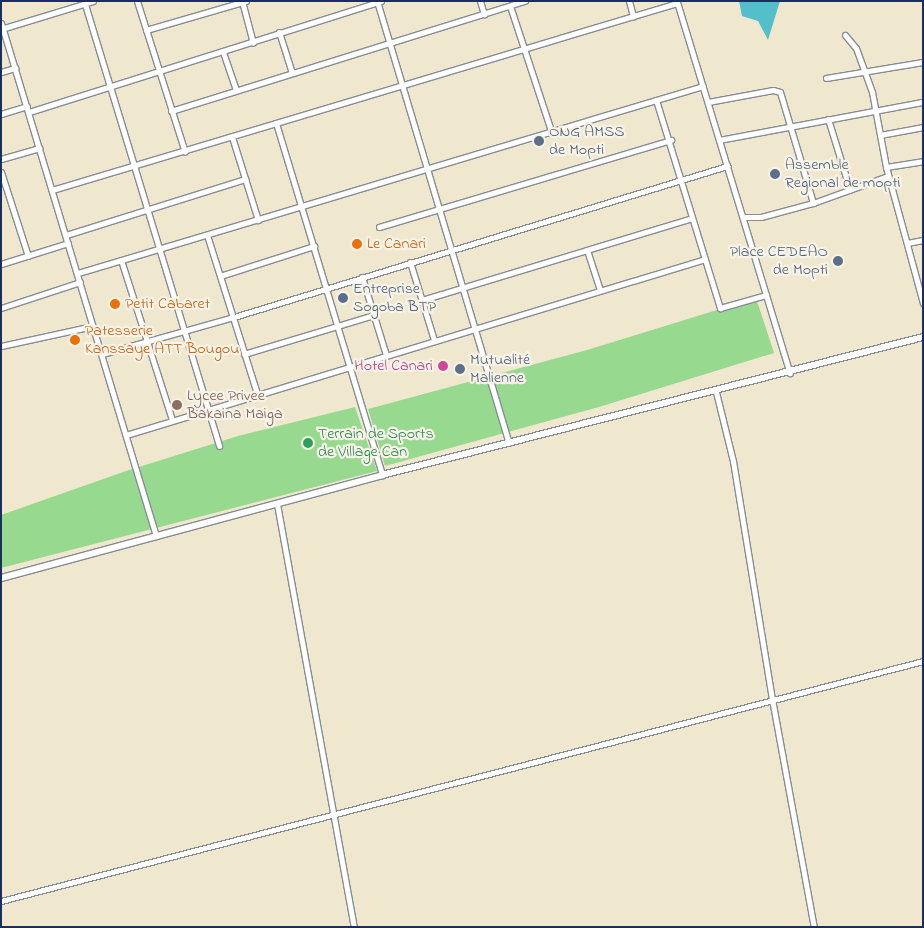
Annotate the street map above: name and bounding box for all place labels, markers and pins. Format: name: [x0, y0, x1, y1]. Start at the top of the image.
place label: ONG AMSS de Mopti: [549, 122, 624, 160]
marker: ONG AMSS de Mopti: [533, 135, 545, 147]
place label: Assemble Regional de mopti: [785, 155, 900, 193]
marker: Assemble Regional de mopti: [769, 168, 781, 180]
place label: Le Canari: [367, 234, 426, 254]
marker: Le Canari: [351, 238, 363, 250]
place label: Place CEDEAO de Mopti: [730, 242, 828, 280]
marker: Place CEDEAO de Mopti: [832, 255, 844, 267]
place label: Entreprise Sogoba BTP: [353, 279, 436, 317]
marker: Entreprise Sogoba BTP: [337, 292, 349, 304]
place label: Petit Cabaret: [125, 294, 210, 314]
marker: Petit Cabaret: [109, 298, 121, 310]
place label: Patesserie Kanssaye ATT Bougou: [85, 321, 239, 359]
marker: Patesserie Kanssaye ATT Bougou: [69, 334, 81, 346]
place label: Mutualité Malienne: [470, 350, 530, 388]
place label: Hotel Canari: [354, 356, 433, 376]
marker: Hotel Canari: [437, 360, 449, 372]
marker: Mutualité Malienne: [454, 363, 466, 375]
place label: Lycee Privee Bakaina Maiga: [187, 386, 283, 424]
marker: Lycee Privee Bakaina Maiga: [171, 399, 183, 411]
place label: Terrain de Sports de Village Can: [318, 424, 434, 462]
marker: Terrain de Sports de Village Can: [302, 437, 314, 449]

